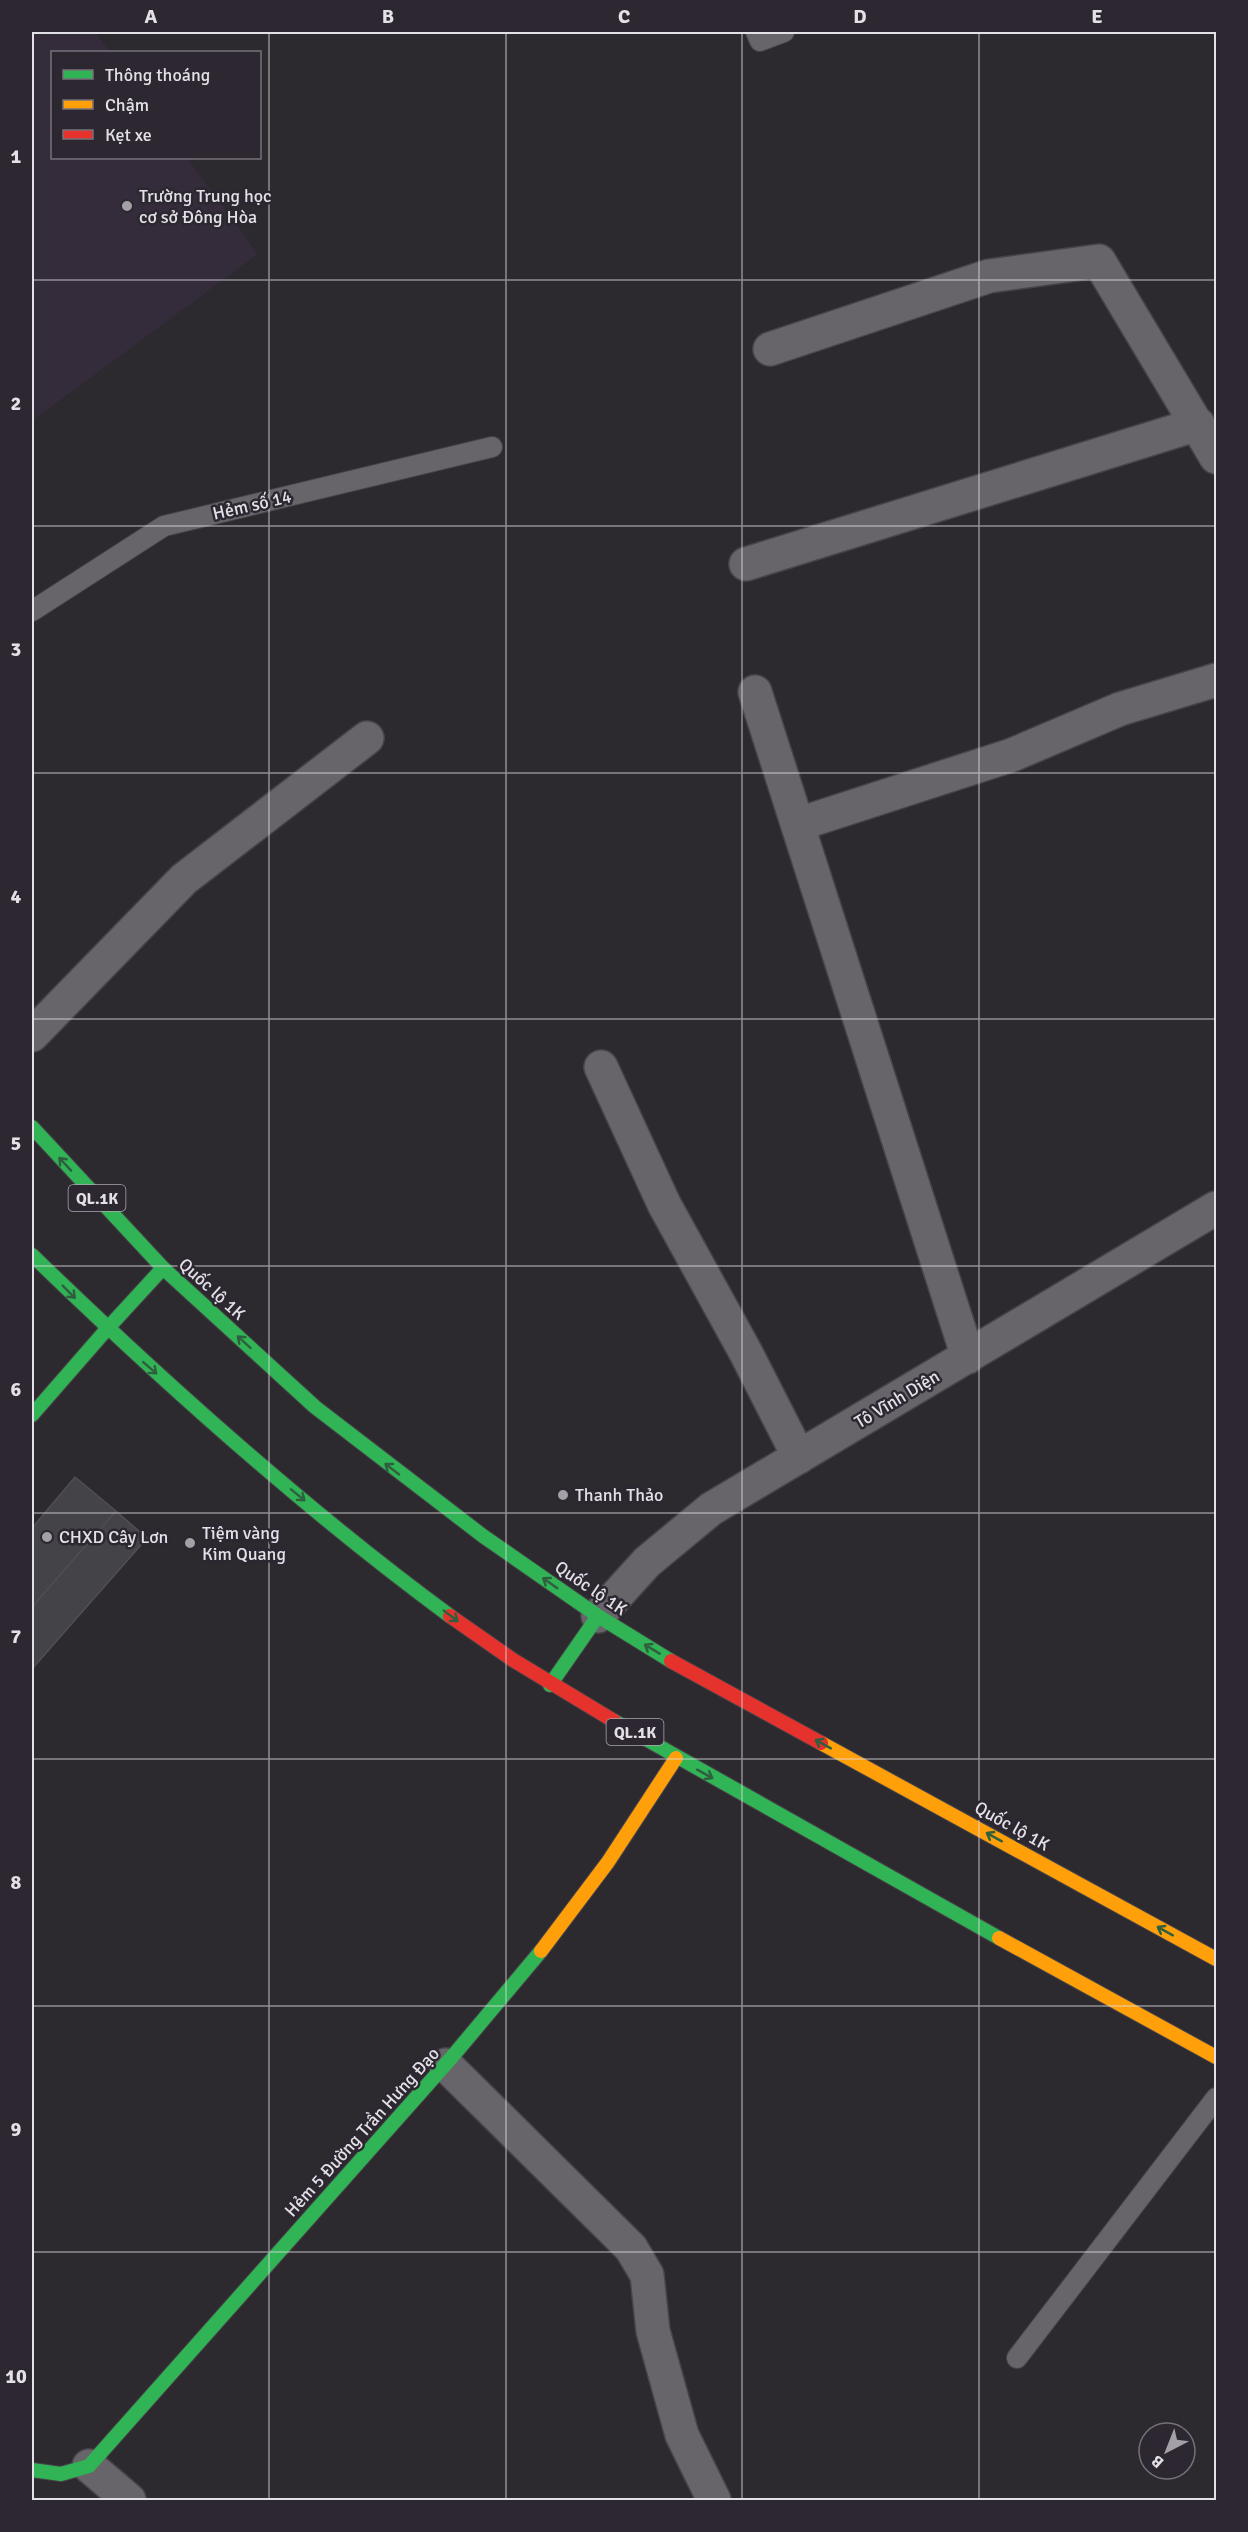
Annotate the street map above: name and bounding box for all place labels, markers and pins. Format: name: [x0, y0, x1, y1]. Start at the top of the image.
place label: Trường Trung học cơ sở Đông Hòa: [139, 185, 272, 228]
marker: Trường Trung học cơ sở Đông Hòa: [120, 199, 134, 213]
place label: Thanh Thảo: [575, 1484, 663, 1506]
marker: Thanh Thảo: [556, 1488, 570, 1502]
place label: Tiệm vàng Kim Quang: [202, 1522, 286, 1565]
place label: CHXD Cây Lơn: [59, 1526, 168, 1548]
marker: CHXD Cây Lơn: [40, 1530, 54, 1544]
marker: Tiệm vàng Kim Quang: [183, 1536, 197, 1550]

